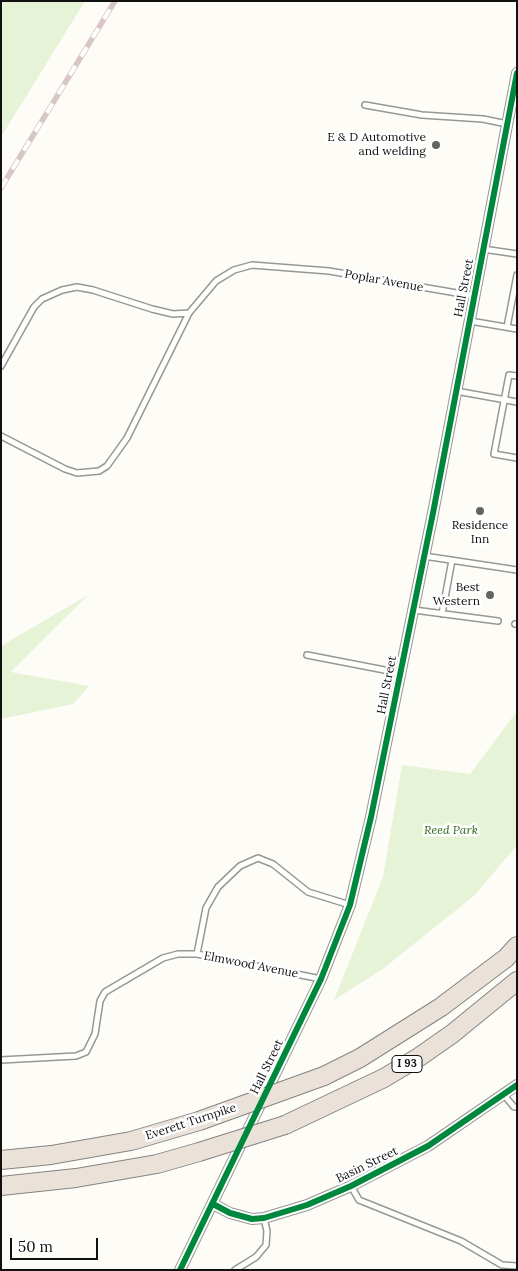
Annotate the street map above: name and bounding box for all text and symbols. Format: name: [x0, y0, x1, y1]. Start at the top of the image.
place label: E & D Automotive and welding: [327, 131, 426, 159]
marker: E & D Automotive and welding: [430, 139, 442, 151]
street label: Hall Street: [451, 258, 477, 318]
street label: Poplar Avenue: [343, 267, 425, 295]
marker: Residence Inn: [474, 505, 486, 517]
place label: Residence Inn: [452, 519, 508, 547]
place label: Best Western: [433, 581, 480, 609]
marker: Best Western: [484, 589, 496, 601]
street label: Hall Street: [374, 655, 400, 715]
park label: Reed Park: [424, 824, 478, 838]
street label: Elmwood Avenue: [203, 949, 299, 981]
street label: Hall Street: [248, 1037, 286, 1097]
road number: I 93: [392, 1056, 422, 1072]
street label: Everett Turnpike: [144, 1101, 238, 1143]
street label: Basin Street: [334, 1144, 400, 1186]
scale bar: [12, 1228, 100, 1260]
text: 50 m: [18, 1237, 53, 1256]

